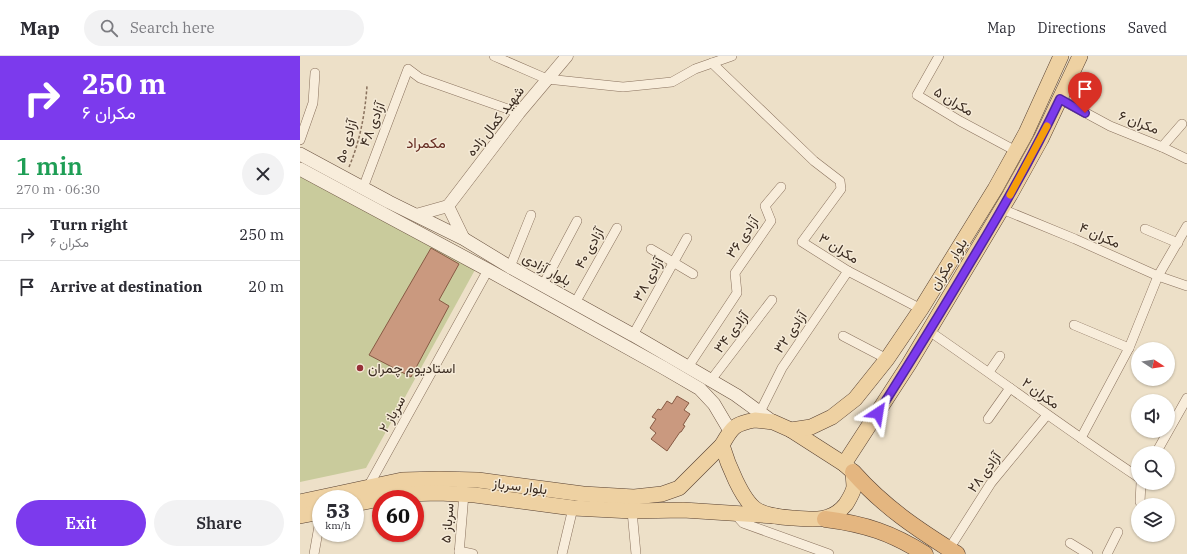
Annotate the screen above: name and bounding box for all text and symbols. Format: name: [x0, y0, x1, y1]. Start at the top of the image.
search box: [84, 10, 364, 46]
text: Map: [20, 16, 60, 40]
icon: search: [98, 17, 120, 39]
text: Search here: [130, 18, 214, 37]
text: Map: [987, 19, 1016, 37]
text: Directions: [1038, 19, 1106, 37]
text: Saved: [1128, 19, 1167, 37]
text: 250 m: [82, 65, 166, 102]
icon: right: [16, 72, 68, 124]
pin: [1068, 72, 1102, 113]
icon: arrive: [1074, 78, 1096, 100]
street label: شهید کمال زاده: [462, 82, 529, 160]
street label: مکران ۵: [931, 82, 977, 120]
street label: آزادی ۴۸: [355, 97, 389, 149]
text: مکران ۶: [82, 101, 136, 124]
street label: مکران ۶: [1116, 106, 1162, 138]
street label: آزادی ۵۰: [331, 116, 361, 165]
district label: مکمراد: [406, 133, 446, 152]
text: 1 min: [16, 150, 83, 182]
button: close: [242, 153, 284, 195]
text: 270 m · 06:30: [16, 181, 100, 198]
street label: آزادی ۳۶: [722, 211, 763, 261]
text: Turn right: [50, 215, 128, 234]
street label: مکران ۴: [1077, 218, 1123, 252]
street label: آزادی ۴۰: [570, 223, 608, 272]
icon: right: [16, 224, 38, 246]
text: 250 m: [239, 225, 284, 244]
street label: مکران ۳: [815, 229, 863, 267]
text: مکران ۶: [50, 234, 89, 251]
street label: بلوار مکران: [925, 235, 971, 293]
street label: بلوار آزادی: [519, 248, 575, 290]
street label: آزادی ۳۸: [629, 252, 668, 304]
icon: arrive: [16, 276, 38, 298]
text: Arrive at destination: [50, 277, 202, 296]
text: 20 m: [248, 277, 284, 296]
street label: آزادی ۳۴: [710, 306, 754, 356]
street label: آزادی ۳۲: [769, 306, 812, 356]
north arrow: [1131, 342, 1175, 386]
map controls: [1131, 342, 1175, 542]
place label: استادیوم چمران: [368, 359, 456, 378]
marker: استادیوم چمران: [355, 363, 365, 373]
street label: مکران ۲: [1019, 373, 1063, 413]
street label: سرباز ۲: [375, 392, 409, 436]
position arrow: [857, 392, 899, 434]
button: sound: [1131, 394, 1175, 438]
button: search: [1131, 446, 1175, 490]
street label: آزادی ۲۸: [963, 447, 1006, 496]
street label: بلوار سرباز: [491, 474, 548, 498]
speed limit sign: 60: [372, 490, 424, 542]
text: 53: [326, 497, 350, 524]
button: layers: [1131, 498, 1175, 542]
button: Exit: [16, 500, 146, 546]
button: Share: [154, 500, 284, 546]
street label: سرباز ۵: [436, 502, 458, 544]
text: km/h: [325, 519, 351, 532]

